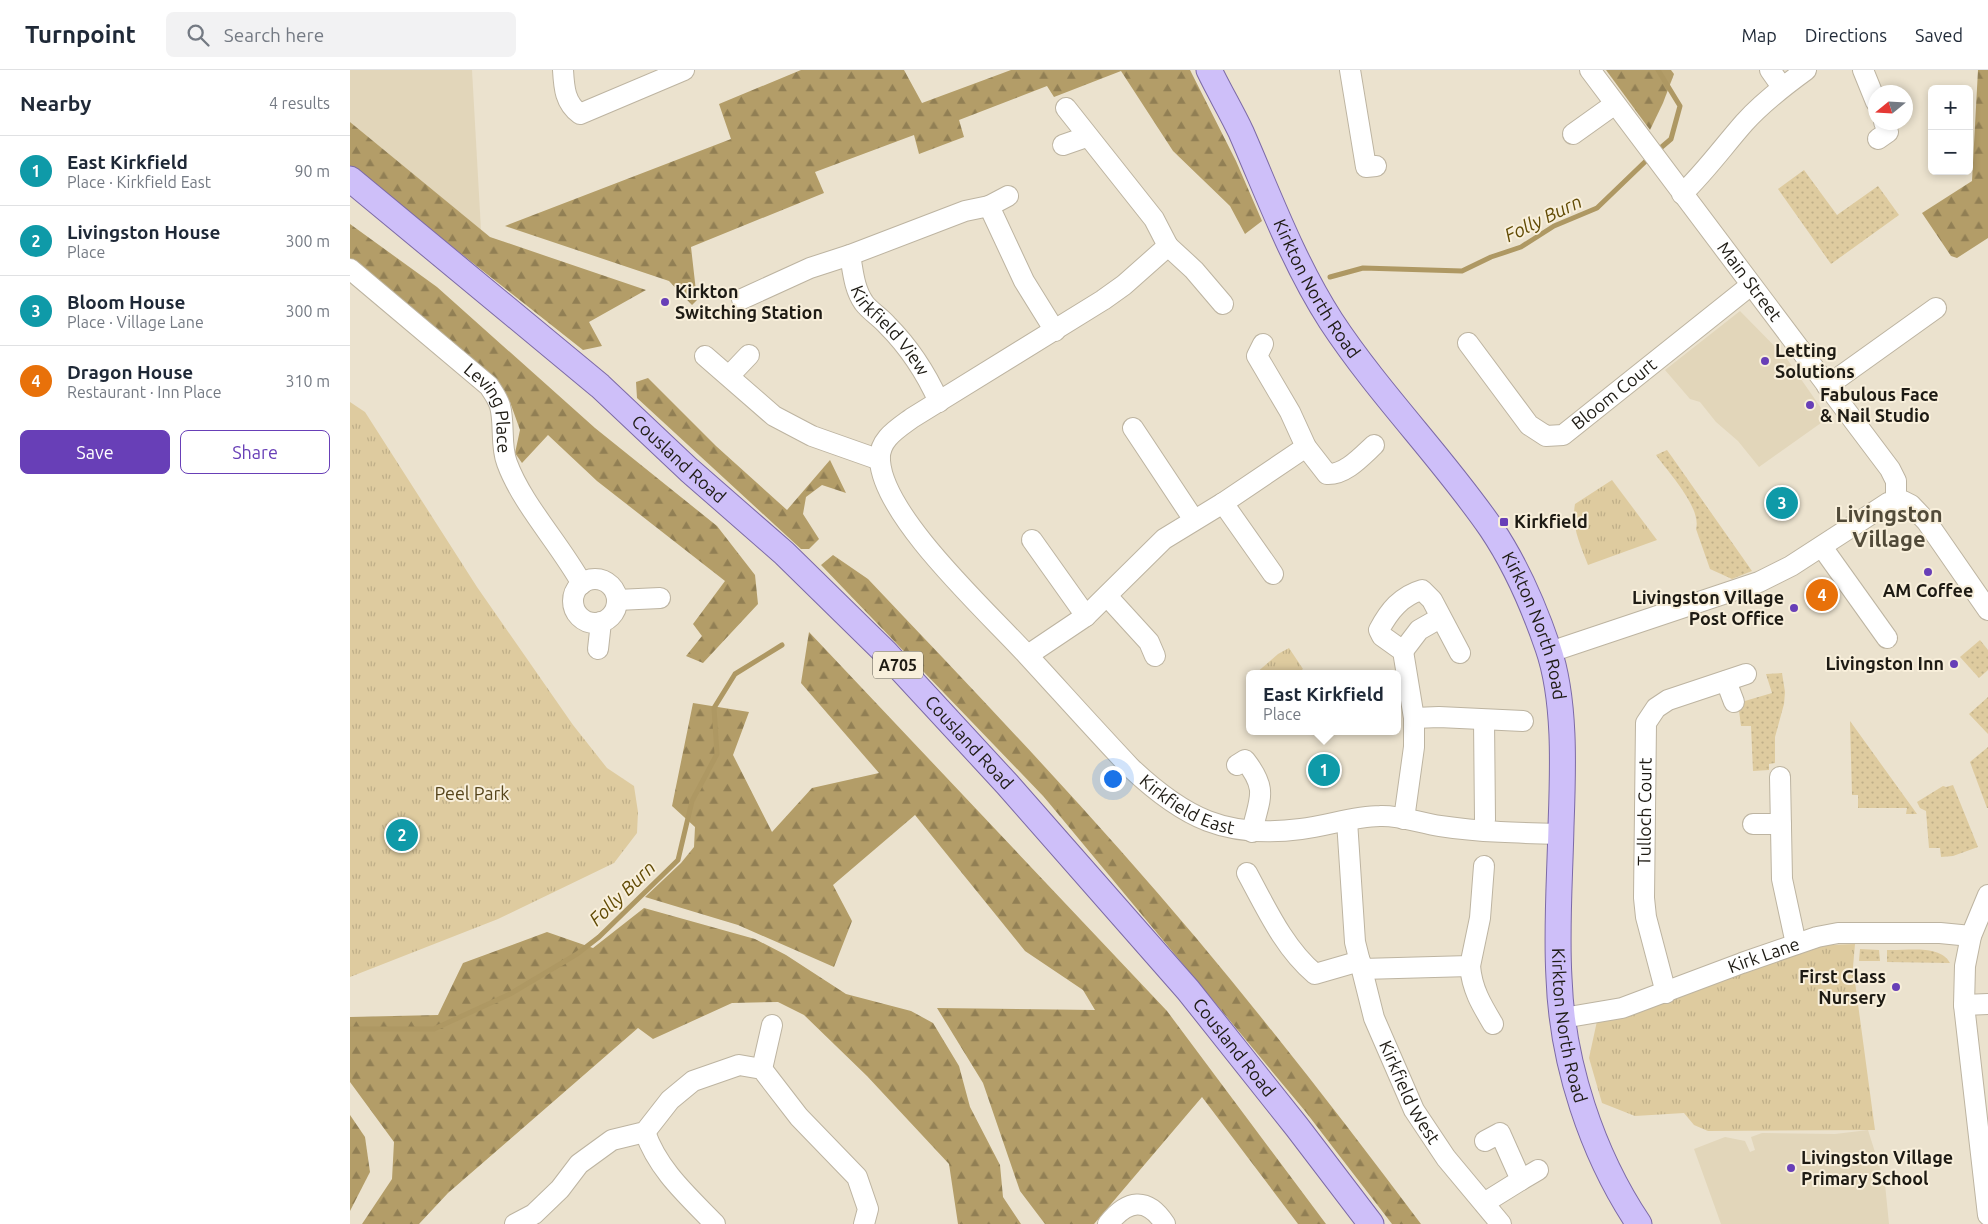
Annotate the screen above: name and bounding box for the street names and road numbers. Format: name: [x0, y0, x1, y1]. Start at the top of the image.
street label: Kirkton North Road: [1270, 216, 1365, 362]
street label: Main Street: [1714, 238, 1786, 325]
street label: Kirkfield View: [847, 282, 934, 379]
street label: Bloom Court: [1567, 354, 1660, 433]
street label: Leving Place: [460, 358, 515, 454]
street label: Cousland Road: [628, 411, 730, 506]
street label: Kirkton North Road: [1499, 548, 1570, 701]
road number: A705: [873, 652, 923, 678]
street label: Cousland Road: [921, 691, 1018, 793]
street label: Tulloch Court: [1633, 757, 1655, 866]
street label: Kirkfield East: [1136, 770, 1237, 837]
street label: Kirk Lane: [1725, 933, 1802, 976]
street label: Kirkton North Road: [1549, 948, 1592, 1105]
street label: Cousland Road: [1189, 994, 1280, 1100]
street label: Kirkfield West: [1376, 1037, 1445, 1147]

